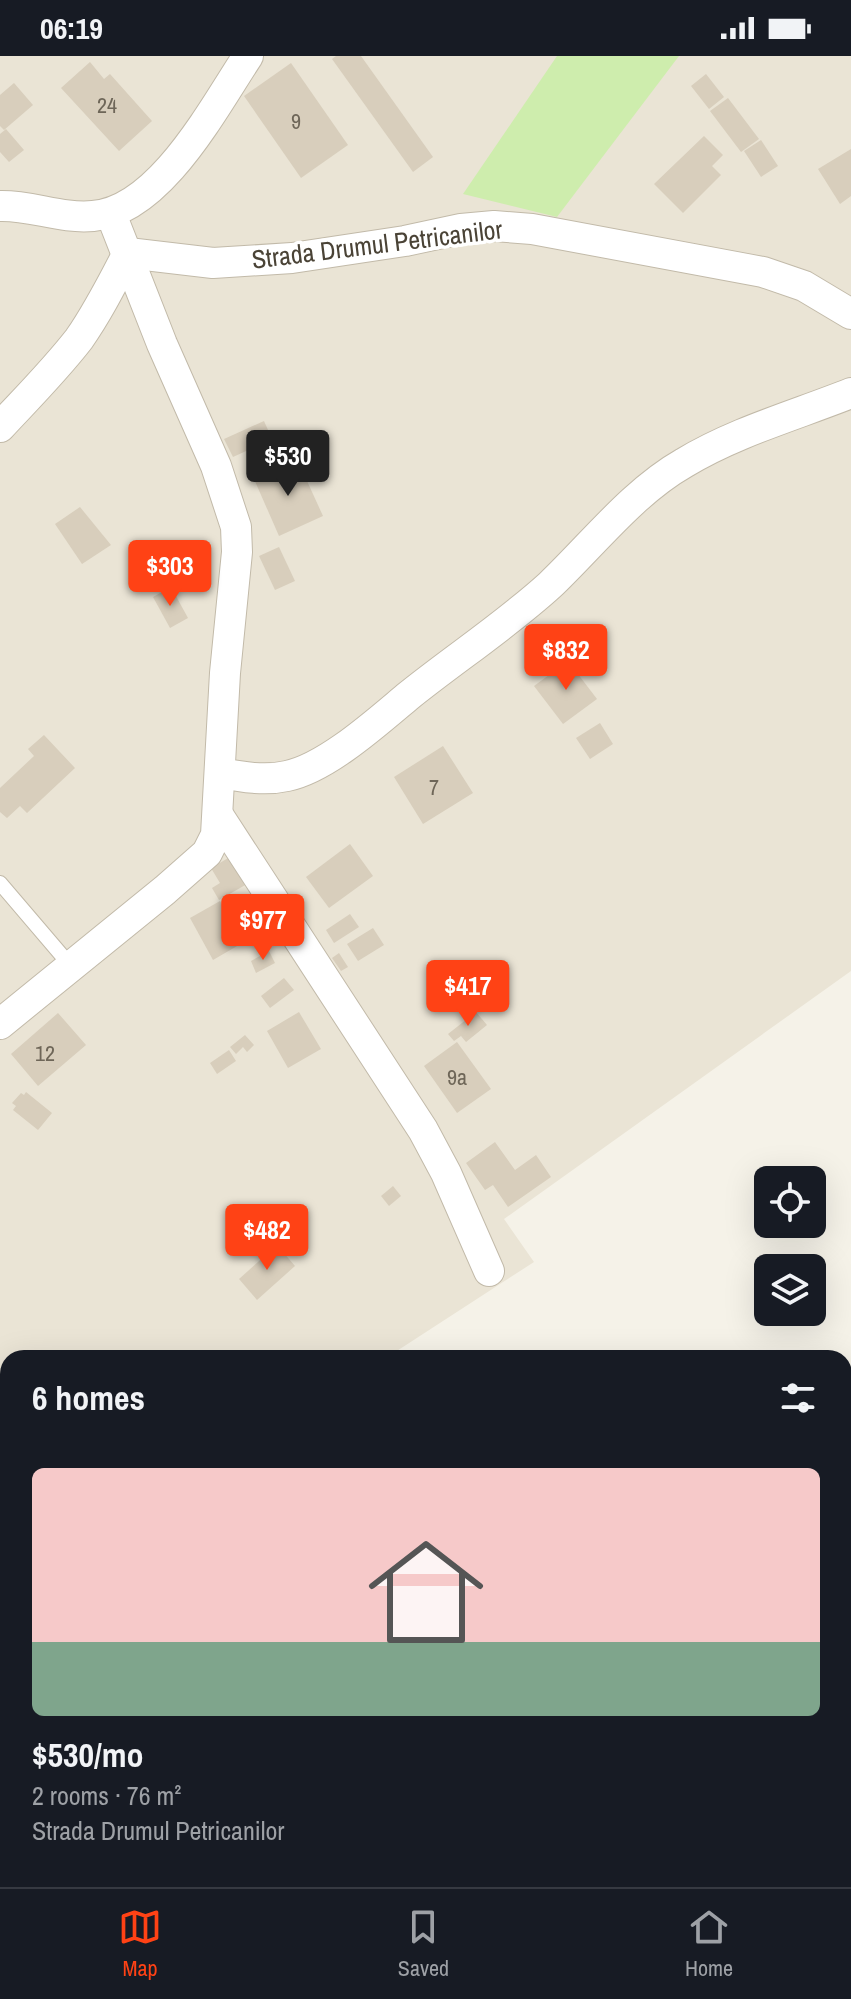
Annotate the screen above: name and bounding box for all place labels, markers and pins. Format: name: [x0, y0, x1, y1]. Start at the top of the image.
pin: $530: [241, 430, 335, 498]
pin: $303: [123, 540, 217, 608]
pin: $832: [519, 624, 613, 692]
pin: $977: [216, 894, 310, 962]
pin: $417: [421, 960, 515, 1028]
pin: $482: [220, 1204, 314, 1272]

